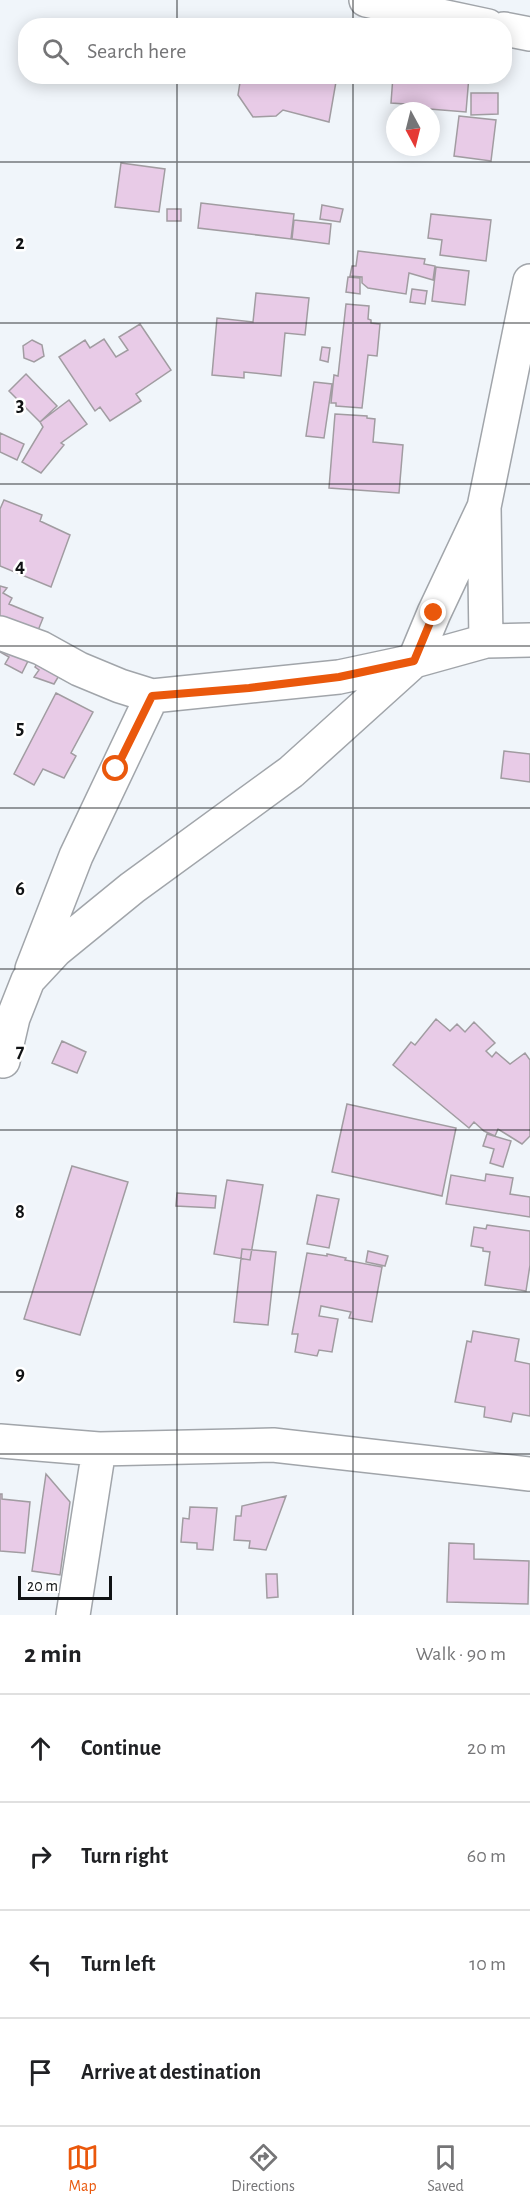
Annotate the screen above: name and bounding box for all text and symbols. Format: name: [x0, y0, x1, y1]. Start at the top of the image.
search box: [18, 18, 512, 84]
icon: search: [39, 35, 72, 68]
text: Search here: [87, 40, 186, 62]
north arrow: [386, 102, 440, 156]
text: 2: [15, 233, 25, 253]
text: 3: [16, 395, 24, 415]
text: 4: [15, 556, 25, 576]
route end: [420, 599, 446, 625]
text: 5: [16, 718, 24, 738]
route start: [102, 755, 128, 781]
text: 6: [15, 879, 25, 899]
text: 7: [16, 1041, 25, 1061]
text: 8: [15, 1202, 25, 1222]
text: 9: [15, 1364, 25, 1384]
scale bar: [18, 1573, 112, 1600]
text: 20 m: [27, 1578, 58, 1594]
text: 2 min: [24, 1641, 82, 1667]
text: Walk · 90 m: [415, 1644, 506, 1664]
icon: ahead: [24, 1732, 57, 1765]
text: Continue: [81, 1737, 161, 1759]
text: 20 m: [467, 1738, 506, 1758]
icon: right: [24, 1840, 57, 1873]
text: Turn right: [81, 1845, 168, 1867]
text: 60 m: [467, 1846, 506, 1866]
icon: left: [24, 1948, 57, 1981]
text: Turn left: [81, 1953, 155, 1975]
text: 10 m: [469, 1954, 506, 1974]
icon: arrive: [24, 2056, 57, 2089]
text: Arrive at destination: [81, 2061, 261, 2083]
tab: Map: [66, 2141, 99, 2196]
tab: Directions: [231, 2141, 295, 2196]
tab: Saved: [427, 2141, 464, 2196]

